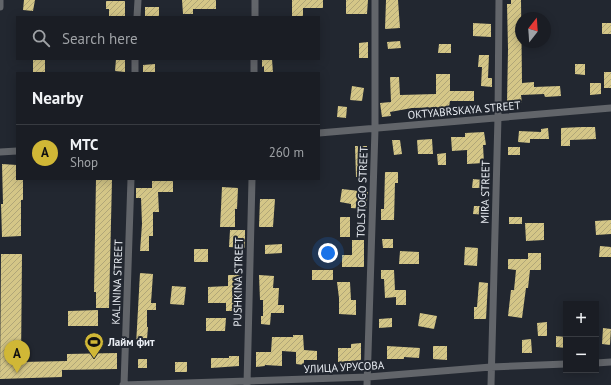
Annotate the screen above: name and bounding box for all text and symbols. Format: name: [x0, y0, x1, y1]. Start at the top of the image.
north arrow: [515, 12, 551, 48]
search box: [16, 16, 320, 60]
icon: search: [30, 27, 52, 49]
text: Search here: [62, 29, 138, 48]
text: Nearby: [32, 87, 83, 109]
street label: OKTYABRSKAYA STREET: [407, 98, 521, 122]
text: МТС: [70, 135, 98, 154]
text: A: [41, 144, 49, 161]
text: 260 m: [269, 144, 304, 161]
street label: TOLSTOGO STREET: [353, 146, 371, 238]
text: Shop: [70, 154, 98, 171]
street label: MIRA STREET: [477, 160, 493, 224]
street label: PUSHKINA STREET: [230, 237, 246, 327]
street label: KALININA STREET: [109, 239, 125, 325]
your location: [318, 243, 338, 263]
map controls: [563, 301, 599, 373]
button: +: [563, 301, 599, 337]
sports icon: Лайм фит: [83, 331, 105, 359]
place label: Лайм фит: [107, 335, 155, 349]
button: −: [563, 337, 599, 373]
pin: A: [4, 340, 30, 373]
street label: УЛИЦА УРУСОВА: [303, 358, 385, 376]

